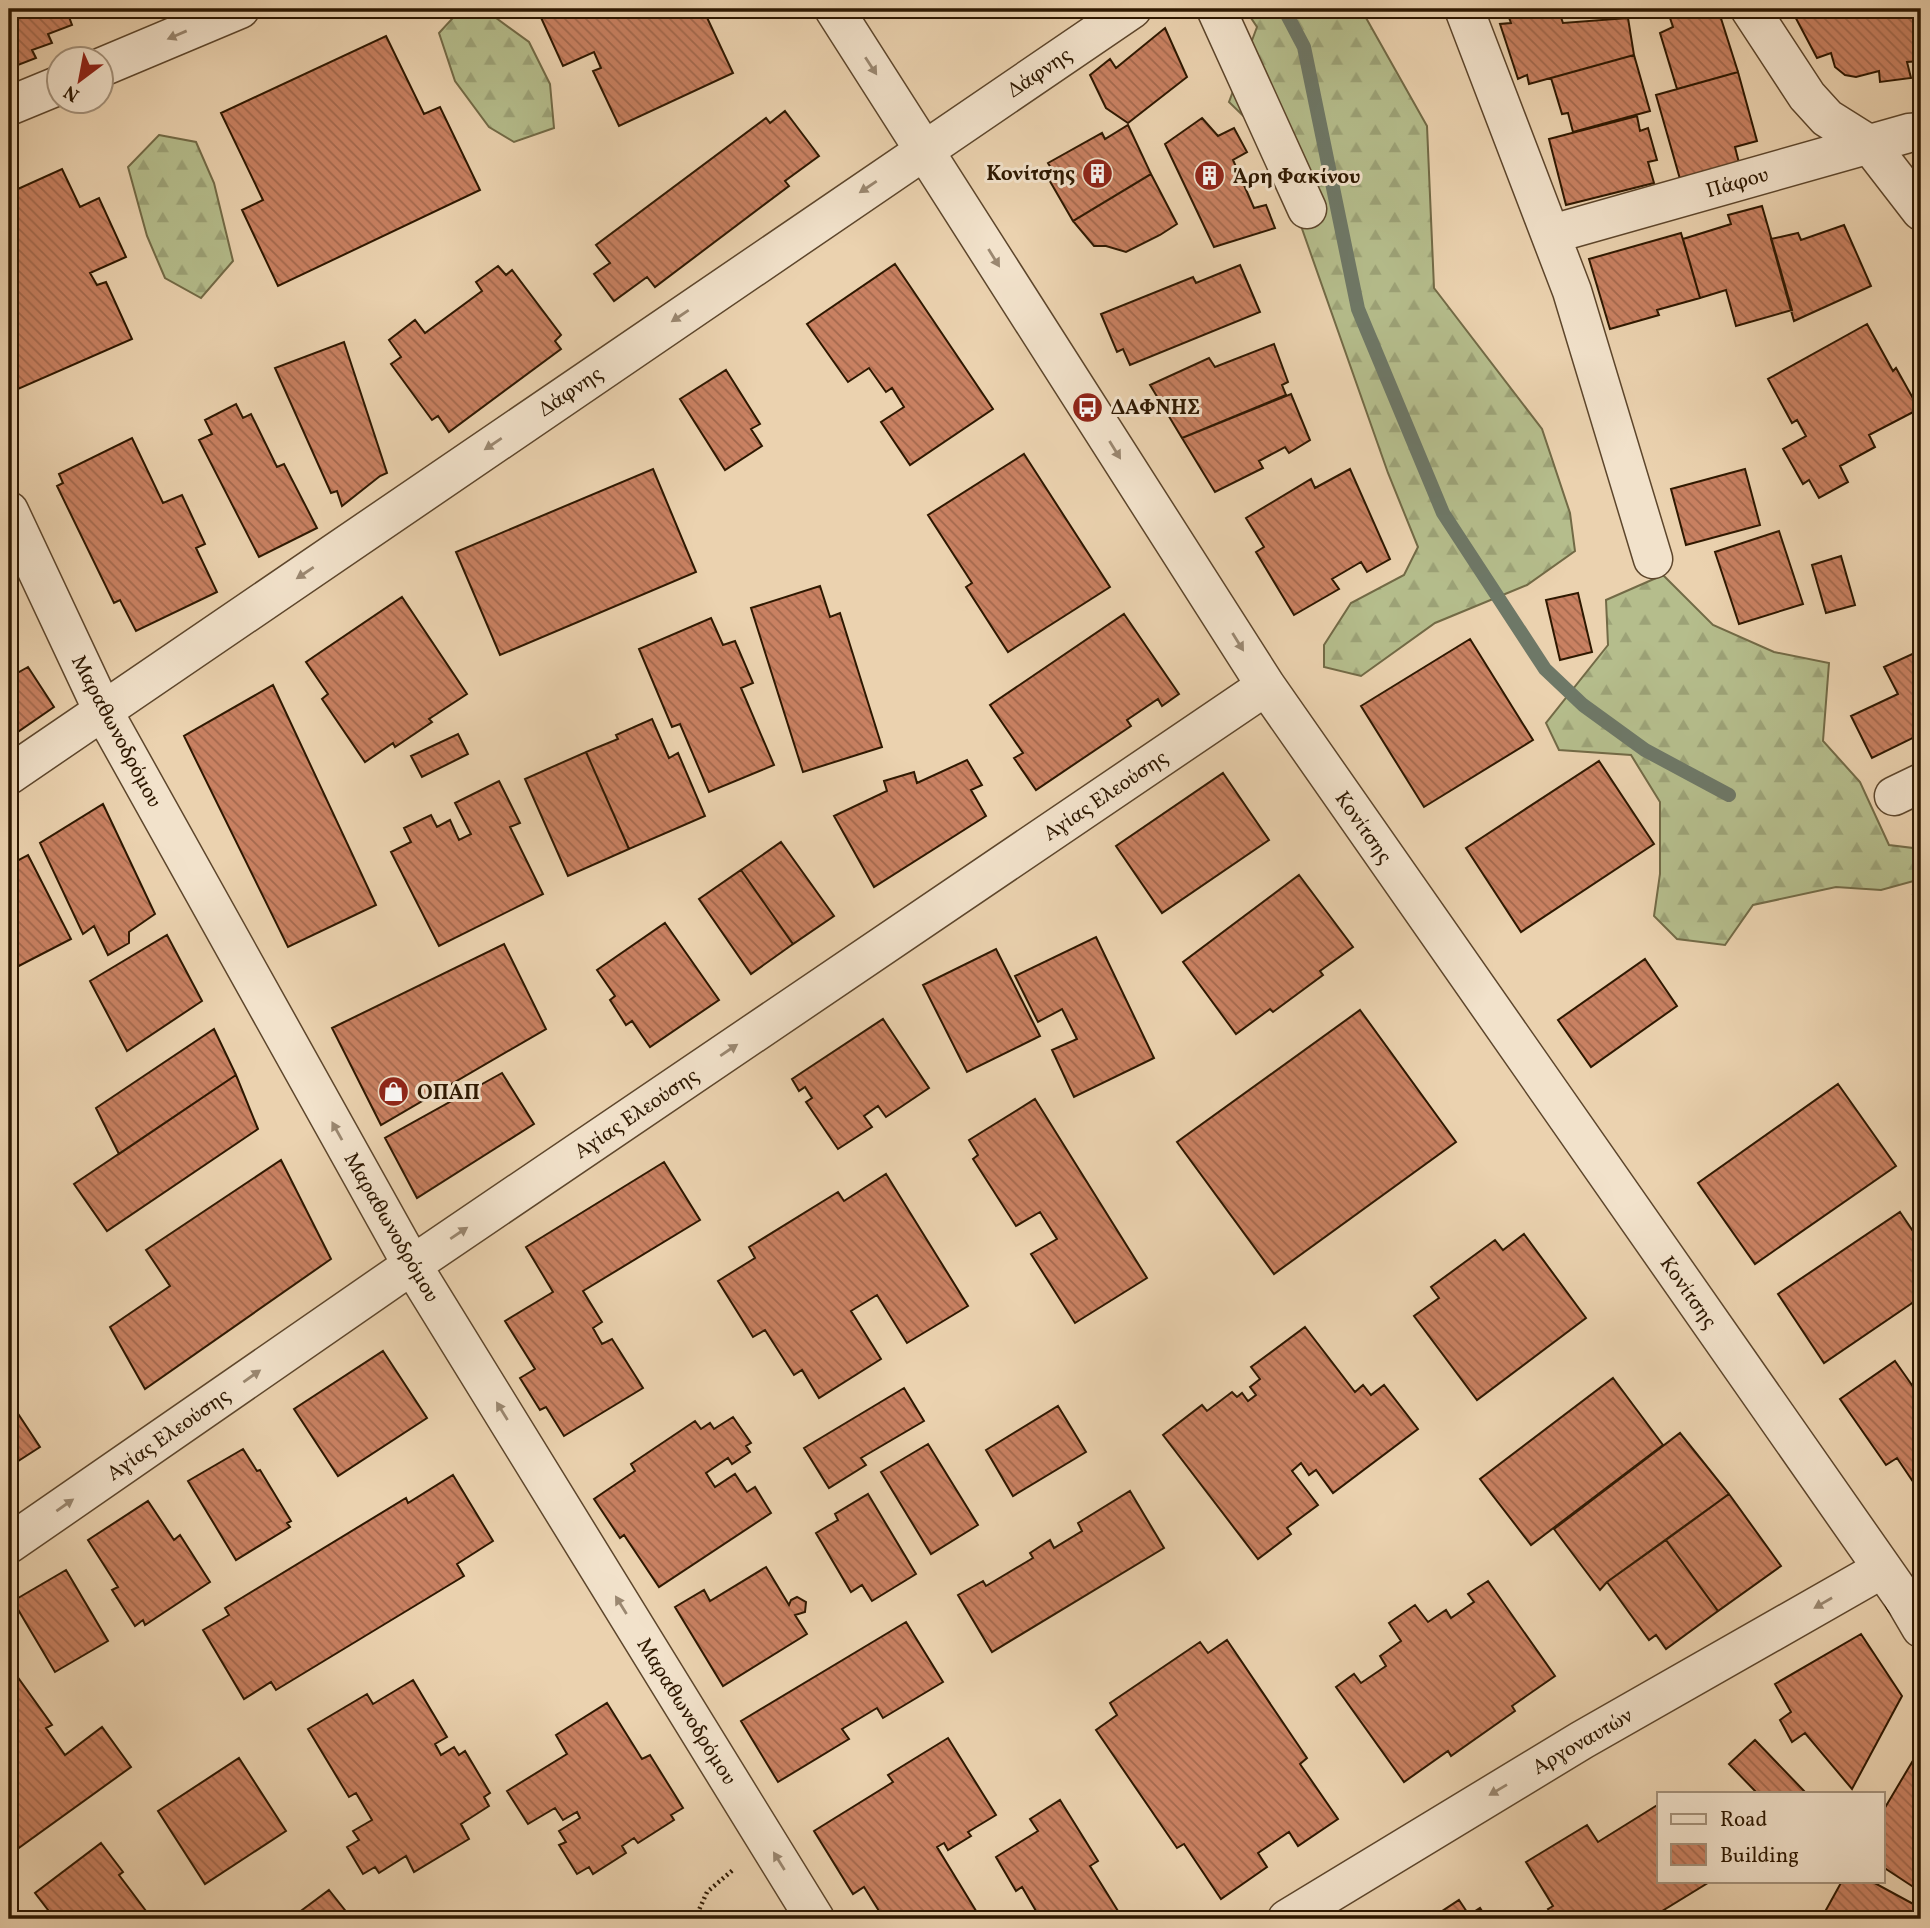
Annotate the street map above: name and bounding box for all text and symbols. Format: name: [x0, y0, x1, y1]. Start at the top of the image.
one-way arrow: [167, 30, 188, 41]
street label: Δάφνης: [1002, 41, 1078, 105]
north arrow: [46, 46, 116, 116]
one-way arrow: [865, 56, 878, 76]
text: N: [59, 78, 85, 107]
building icon: Κονίτσης: [1081, 156, 1115, 190]
building icon: Άρη Φακίνου: [1193, 159, 1227, 193]
place label: Κονίτσης: [986, 160, 1075, 189]
street label: Πάφου: [1703, 161, 1772, 206]
place label: Άρη Φακίνου: [1233, 163, 1360, 192]
one-way arrow: [859, 180, 877, 194]
one-way arrow: [987, 248, 1000, 268]
one-way arrow: [671, 309, 689, 323]
street label: Δάφνης: [533, 360, 609, 424]
bus stop icon: ΔΑΦΝΗΣ: [1071, 390, 1105, 424]
place label: ΔΑΦΝΗΣ: [1111, 394, 1200, 423]
one-way arrow: [483, 437, 502, 450]
one-way arrow: [1109, 440, 1122, 460]
one-way arrow: [295, 566, 315, 579]
one-way arrow: [1231, 632, 1244, 652]
street label: Μαραθωνοδρόμου: [63, 650, 168, 813]
street label: Αγίας Ελεούσης: [1038, 744, 1174, 849]
street label: Κονίτσης: [1327, 786, 1398, 870]
one-way arrow: [720, 1043, 738, 1057]
street label: Αγίας Ελεούσης: [569, 1062, 705, 1167]
shop icon: ΟΠΑΠ: [377, 1075, 411, 1109]
place label: ΟΠΑΠ: [417, 1079, 480, 1108]
one-way arrow: [331, 1121, 343, 1140]
street label: Μαραθωνοδρόμου: [336, 1147, 445, 1308]
one-way arrow: [450, 1226, 469, 1239]
street label: Κονίτσης: [1652, 1251, 1723, 1335]
one-way arrow: [243, 1369, 261, 1383]
street label: Αγίας Ελεούσης: [101, 1382, 236, 1489]
one-way arrow: [496, 1402, 509, 1421]
one-way arrow: [56, 1498, 74, 1512]
one-way arrow: [615, 1595, 628, 1615]
one-way arrow: [1813, 1597, 1832, 1609]
street label: Μαραθωνοδρόμου: [629, 1633, 743, 1791]
street label: Αργοναυτών: [1527, 1702, 1638, 1783]
one-way arrow: [1489, 1784, 1508, 1797]
legend: [1657, 1792, 1884, 1882]
text: Road: [1720, 1806, 1767, 1835]
text: Building: [1720, 1842, 1799, 1871]
one-way arrow: [773, 1852, 786, 1871]

